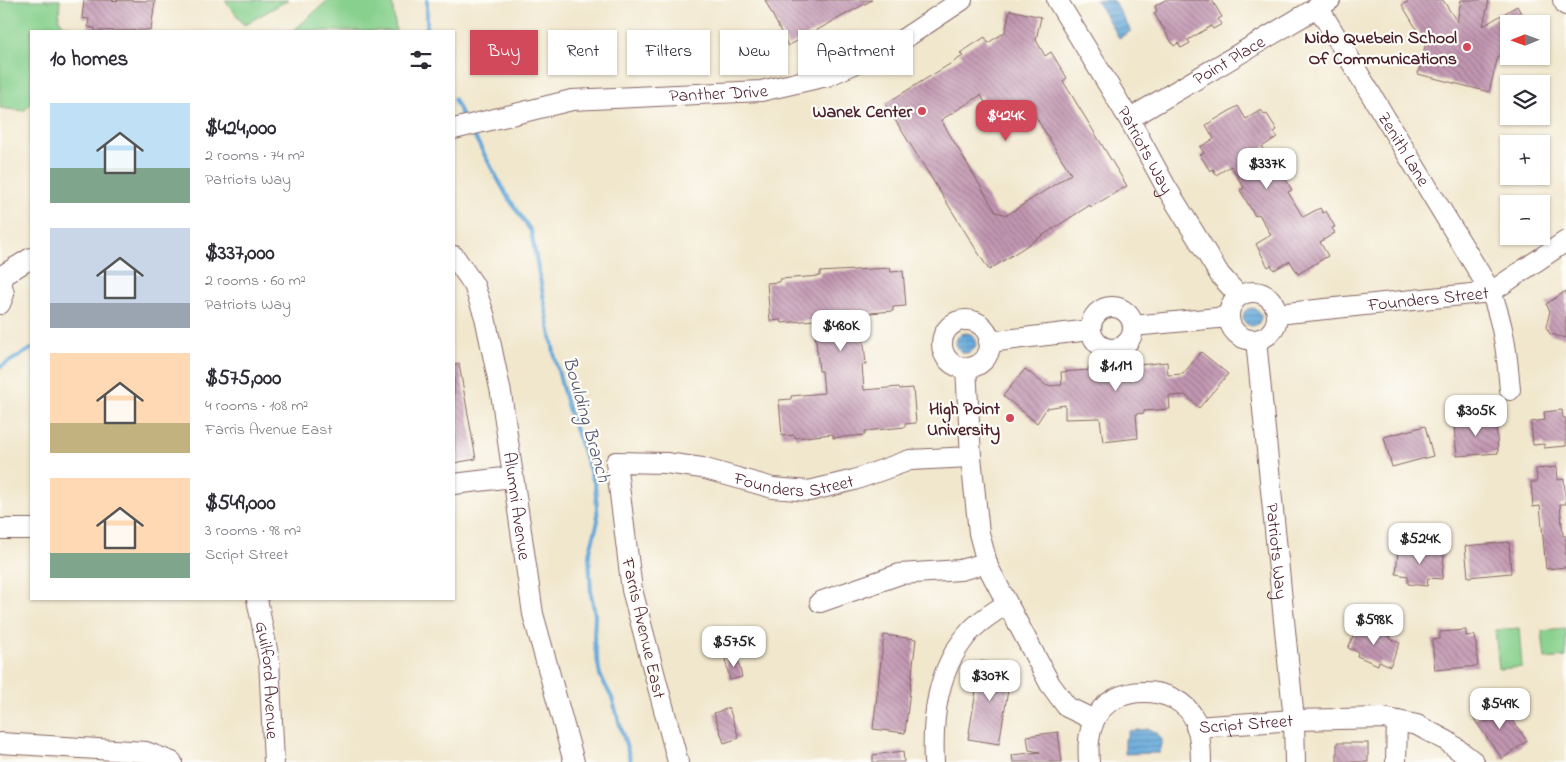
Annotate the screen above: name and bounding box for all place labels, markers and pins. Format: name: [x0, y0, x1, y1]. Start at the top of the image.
place label: Nido Quebein School Of Communications: [1304, 26, 1457, 73]
marker: Nido Quebein School Of Communications: [1461, 41, 1473, 53]
place label: Wanek Center: [812, 100, 912, 126]
pin: $424K: [971, 100, 1041, 142]
marker: Wanek Center: [916, 105, 928, 117]
pin: $337K: [1232, 148, 1302, 190]
pin: $480K: [806, 310, 876, 352]
pin: $1.1M: [1081, 350, 1151, 392]
pin: $305K: [1441, 394, 1511, 437]
place label: High Point University: [927, 397, 1001, 445]
marker: High Point University: [1004, 412, 1016, 424]
pin: $524K: [1385, 522, 1455, 565]
pin: $598K: [1339, 604, 1409, 646]
pin: $575K: [699, 626, 769, 668]
pin: $307K: [955, 660, 1025, 702]
pin: $549K: [1465, 688, 1535, 730]

